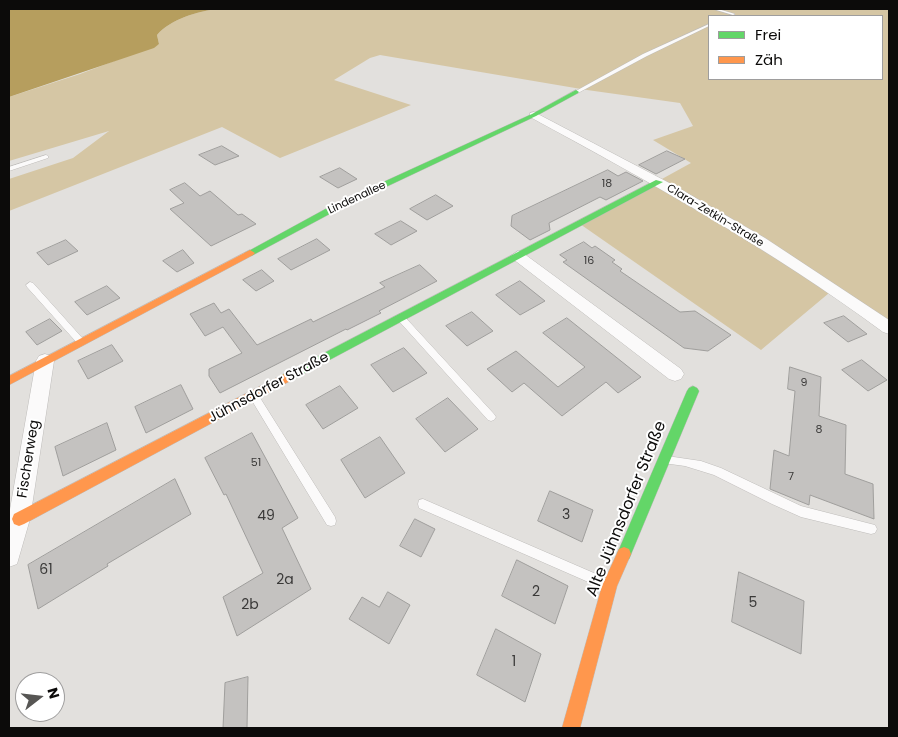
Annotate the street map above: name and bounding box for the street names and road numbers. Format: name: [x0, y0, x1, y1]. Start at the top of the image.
street label: Lindenallee: [326, 179, 388, 217]
street label: Clara-Zetkin-Straße: [664, 182, 766, 250]
street label: Jühnsdorfer Straße: [206, 349, 332, 427]
street label: Alte Jühnsdorfer Straße: [583, 418, 671, 600]
street label: Fischerweg: [15, 419, 43, 499]

